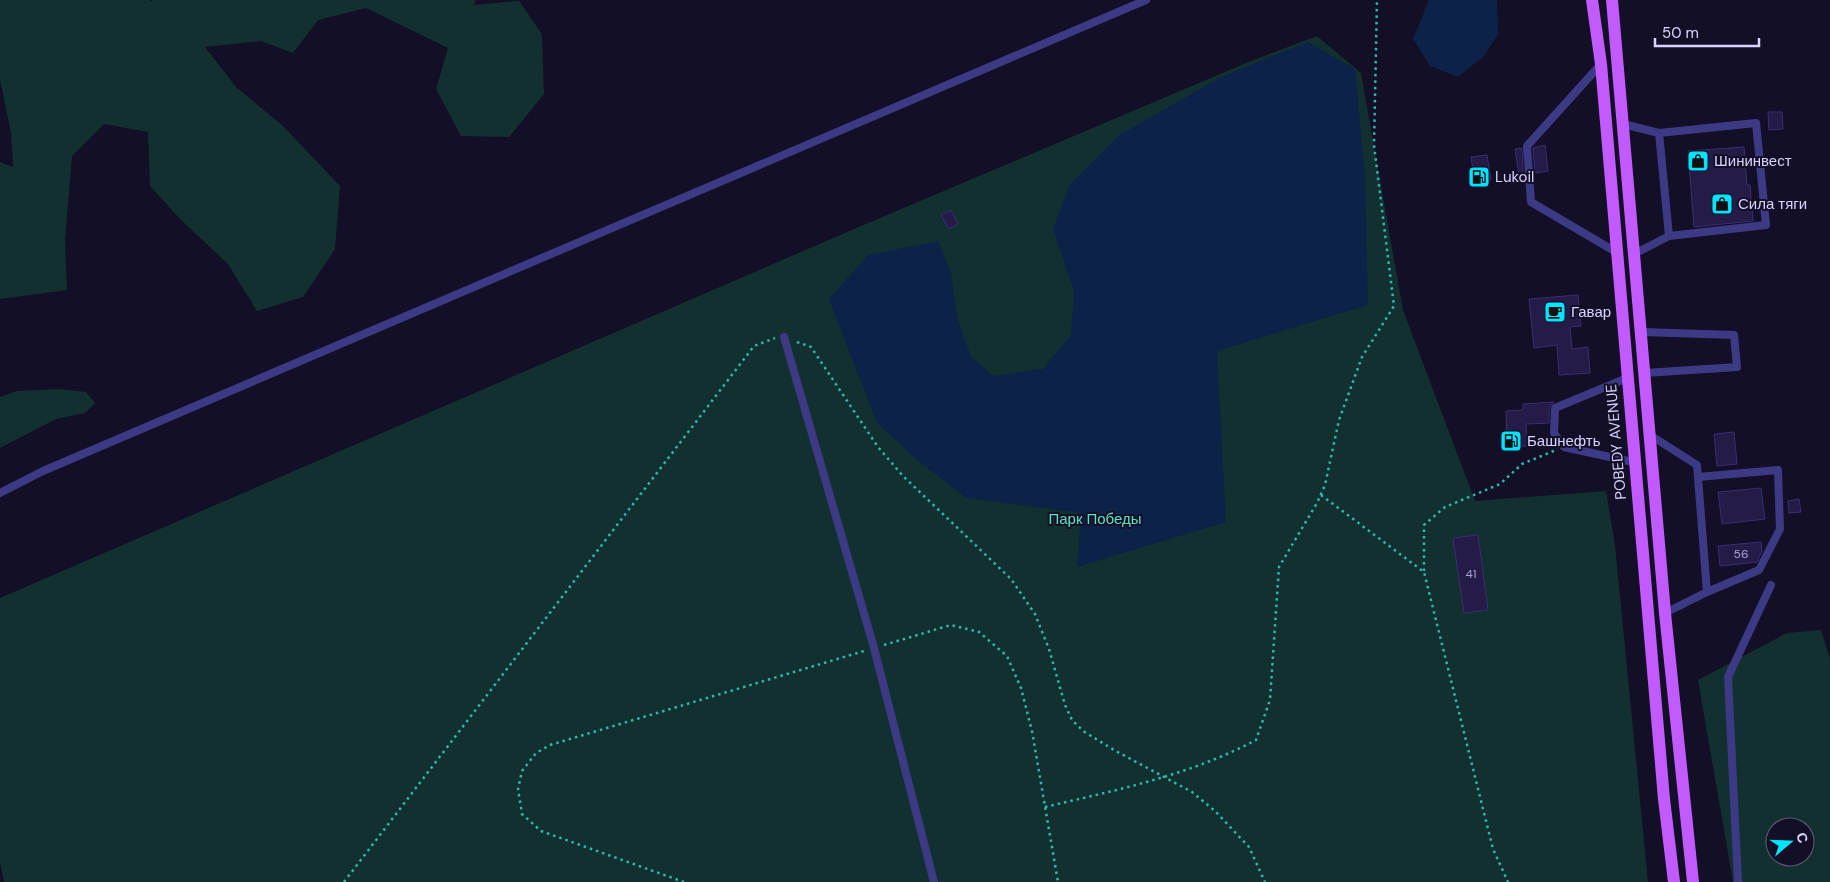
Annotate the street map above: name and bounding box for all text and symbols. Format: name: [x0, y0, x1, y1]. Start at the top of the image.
scale bar: [1655, 15, 1759, 47]
text: 50 m: [1662, 23, 1699, 43]
shop icon: Шининвест: [1686, 149, 1710, 173]
place label: Шининвест: [1714, 151, 1792, 171]
fuel station icon: Lukoil: [1467, 165, 1491, 189]
place label: Lukoil: [1495, 167, 1534, 187]
shop icon: Сила тяги: [1710, 192, 1734, 216]
place label: Сила тяги: [1738, 194, 1807, 214]
cafe icon: Гавар: [1543, 300, 1567, 324]
place label: Гавар: [1571, 302, 1611, 322]
street label: POBEDY AVENUE: [1601, 383, 1631, 501]
fuel station icon: Башнефть: [1499, 429, 1523, 453]
place label: Башнефть: [1527, 431, 1601, 451]
park label: Парк Победы: [1048, 509, 1142, 529]
house number: 56: [1734, 546, 1748, 562]
house number: 41: [1465, 566, 1477, 582]
north arrow: [1765, 817, 1815, 867]
text: С: [1792, 830, 1812, 845]

